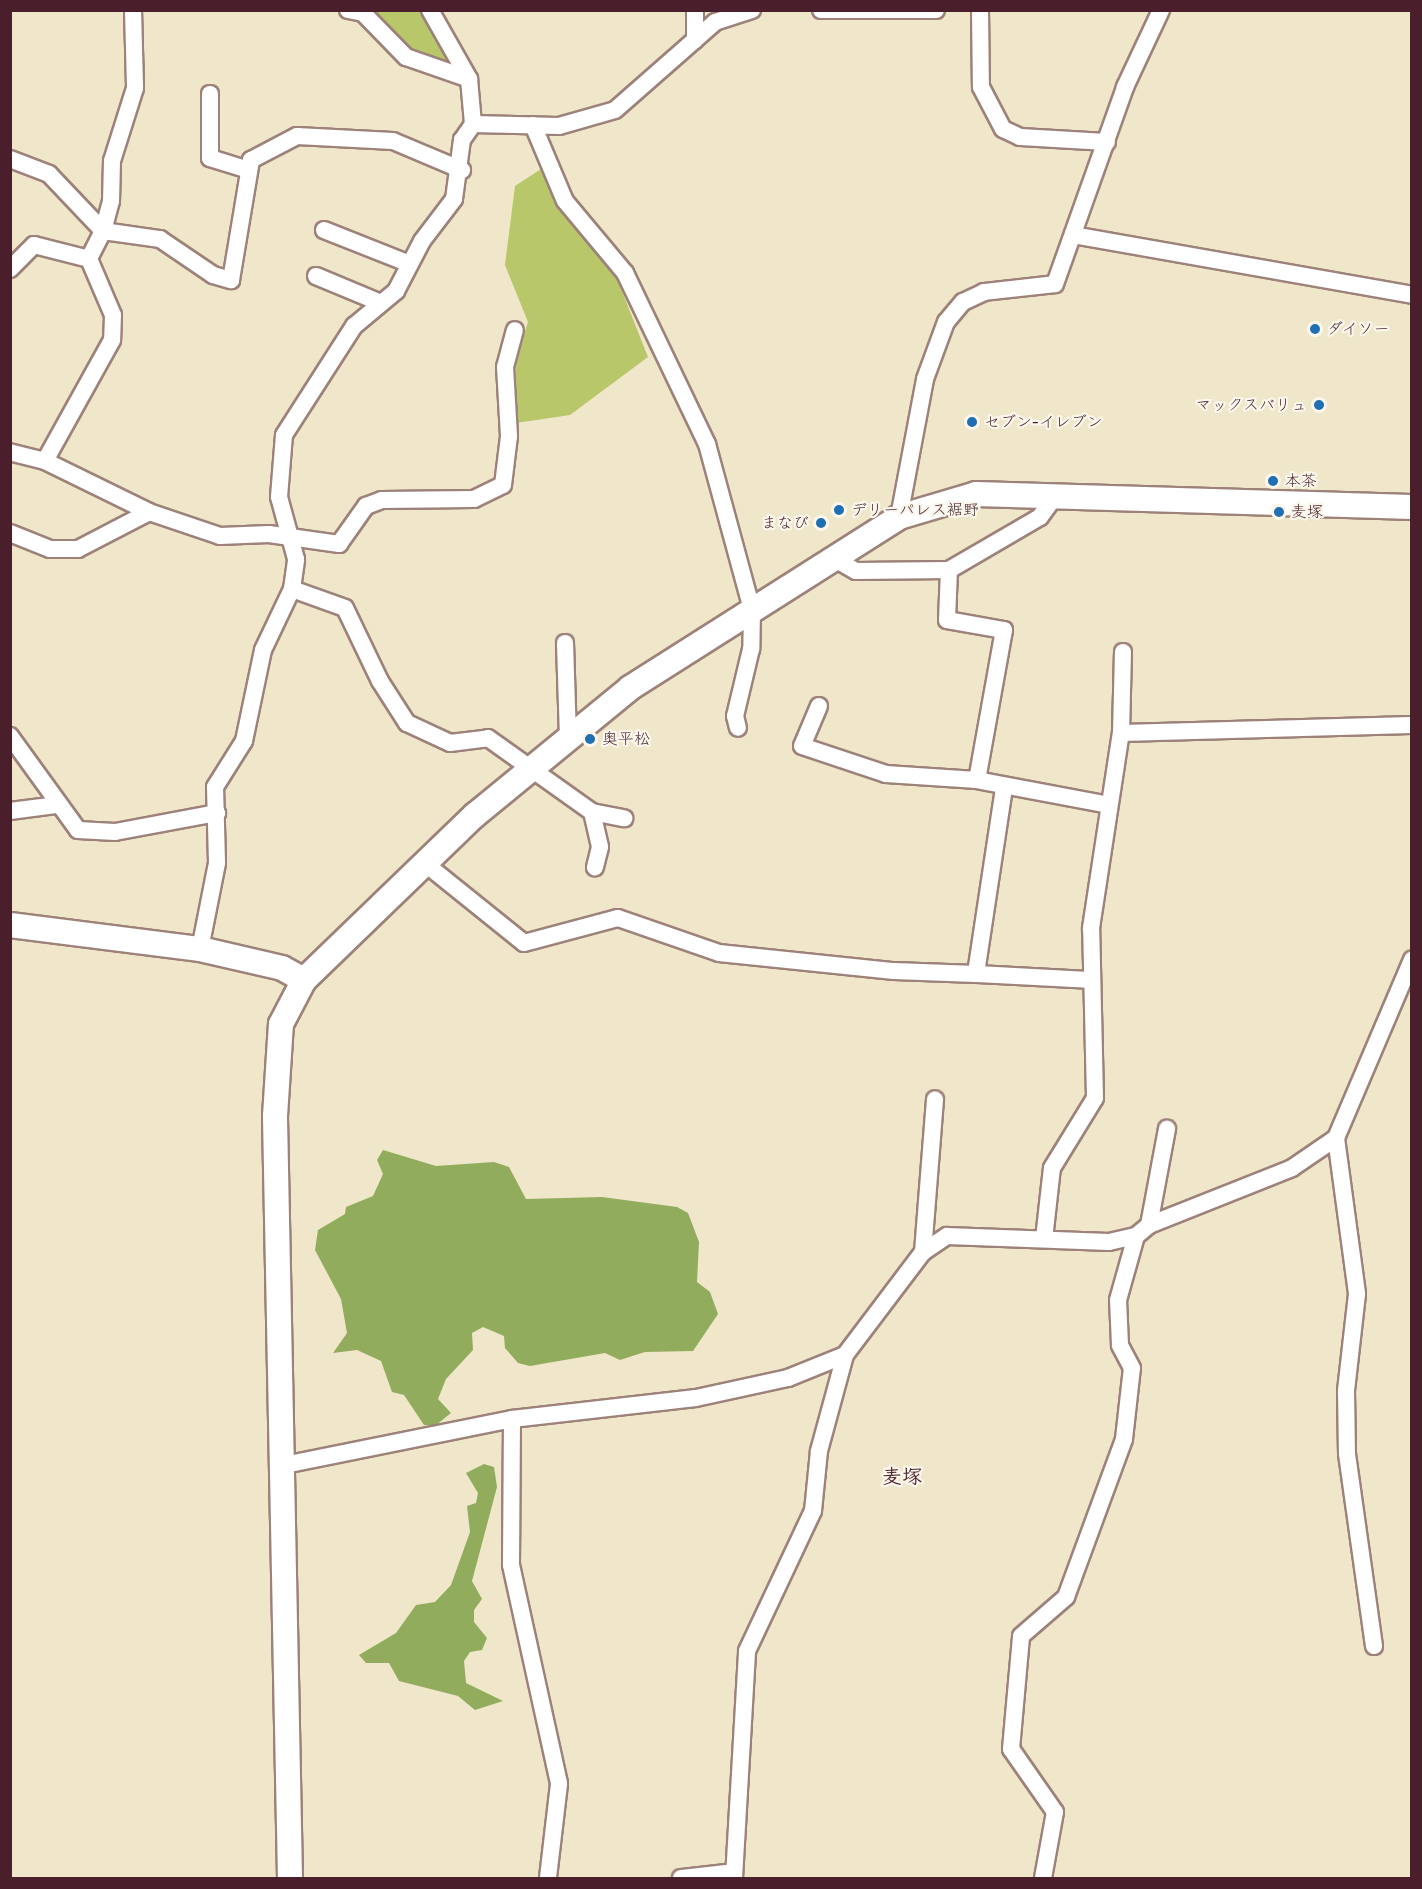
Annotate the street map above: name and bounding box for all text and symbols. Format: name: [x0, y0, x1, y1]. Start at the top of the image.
place label: ダイソー: [1327, 319, 1391, 339]
marker: ダイソー: [1308, 322, 1322, 336]
place label: マックスバリュ: [1195, 395, 1307, 415]
marker: マックスバリュ: [1312, 398, 1326, 412]
place label: セブン-イレブン: [984, 412, 1103, 432]
marker: セブン-イレブン: [965, 415, 979, 429]
place label: 本茶: [1285, 471, 1317, 491]
marker: 本茶: [1266, 474, 1280, 488]
place label: デリーパレス裾野: [851, 500, 979, 520]
place label: 麦塚: [1291, 502, 1323, 522]
marker: デリーパレス裾野: [832, 503, 846, 517]
marker: 麦塚: [1272, 505, 1286, 519]
place label: まなび: [761, 513, 809, 533]
marker: まなび: [814, 516, 828, 530]
place label: 奥平松: [602, 729, 650, 749]
marker: 奥平松: [583, 732, 597, 746]
district label: 麦塚: [882, 1464, 922, 1488]

